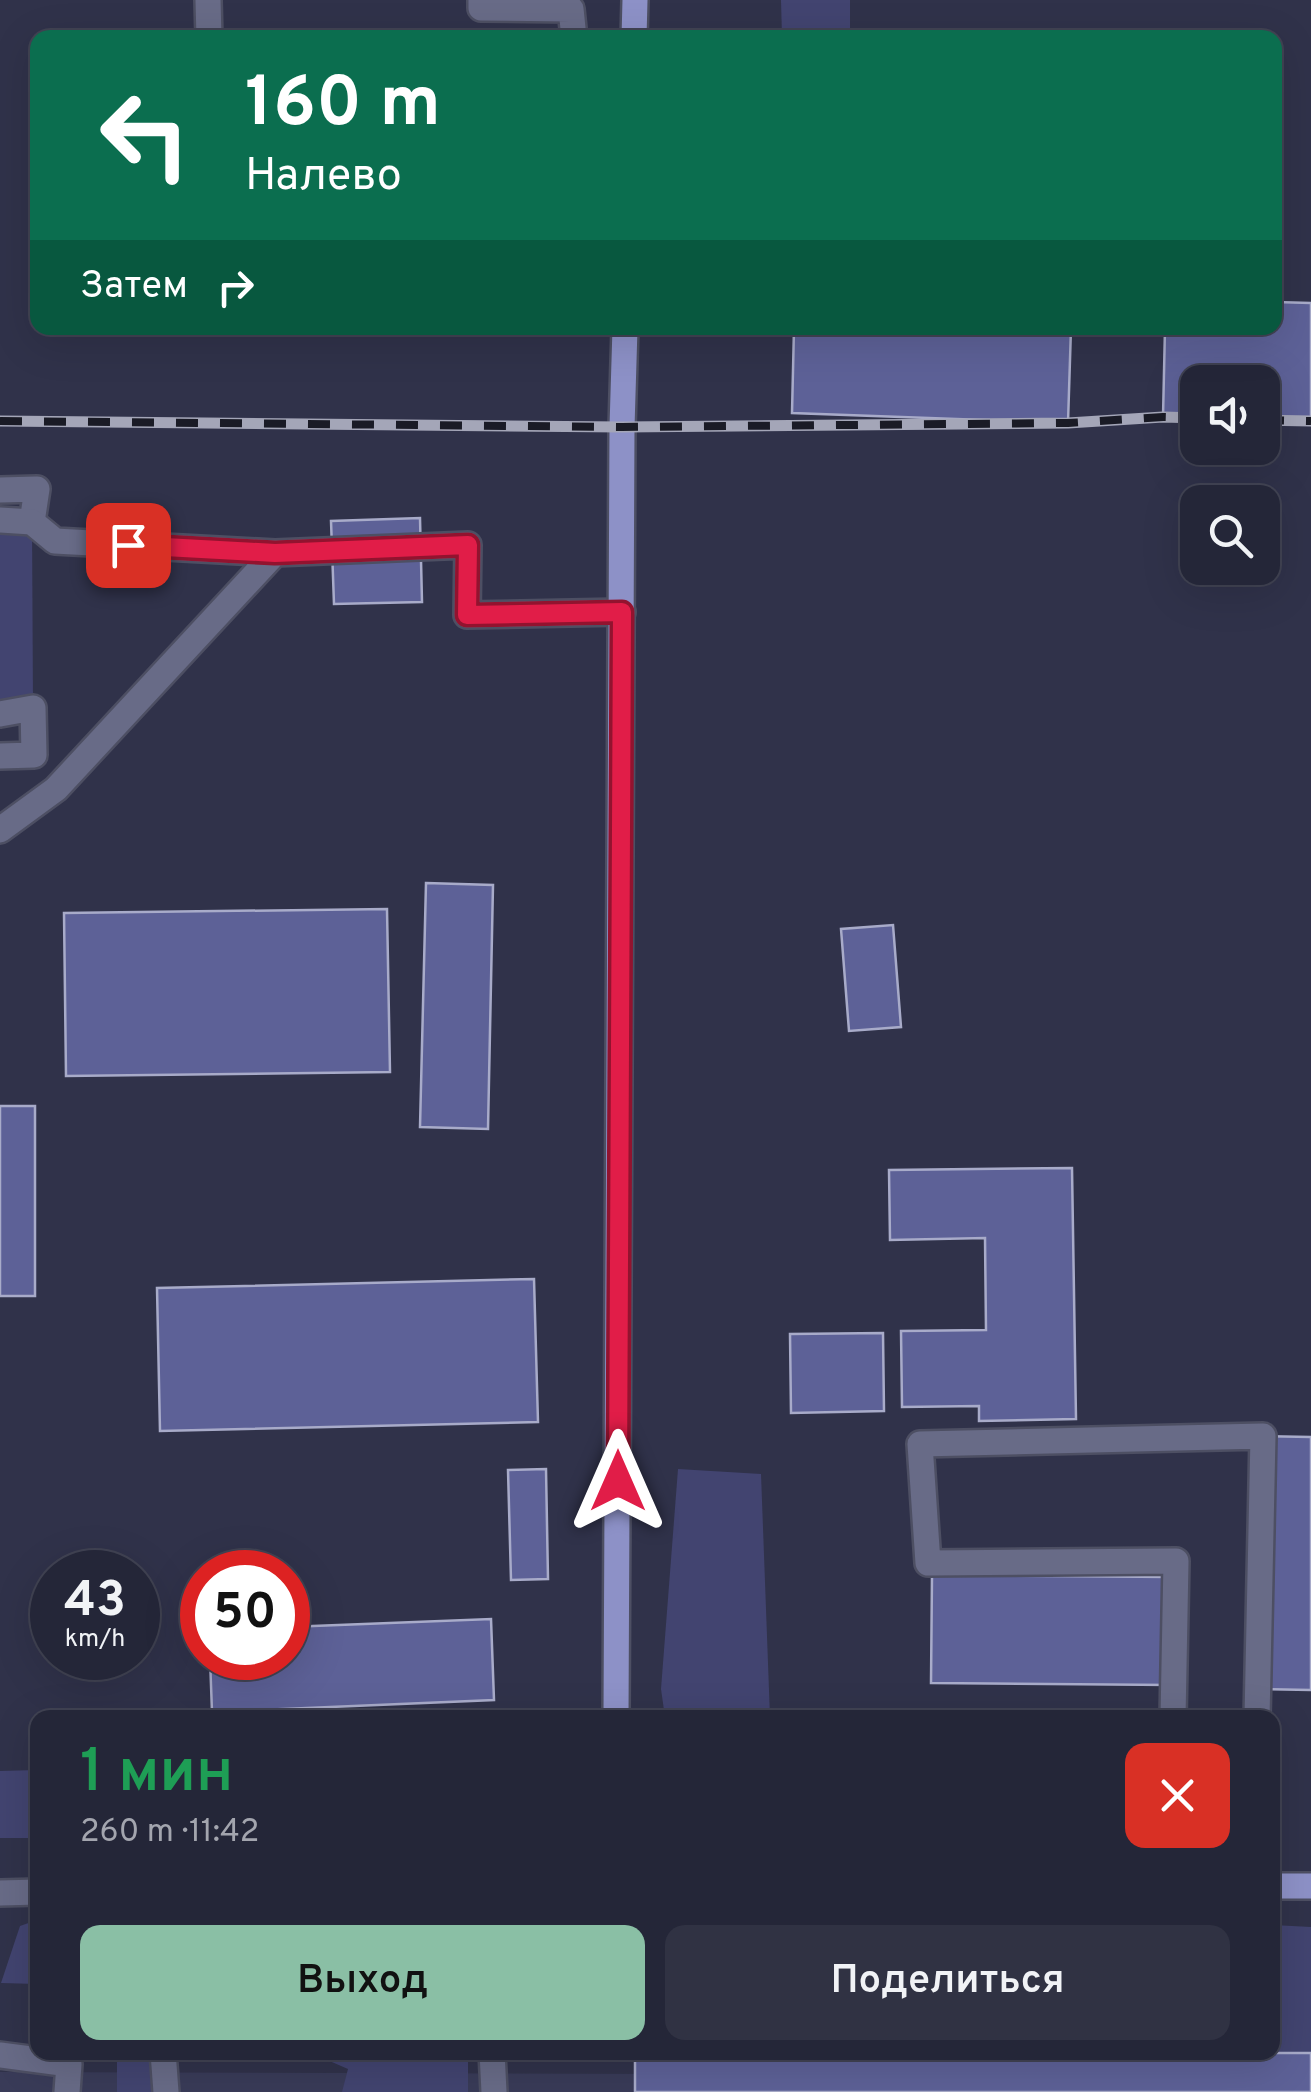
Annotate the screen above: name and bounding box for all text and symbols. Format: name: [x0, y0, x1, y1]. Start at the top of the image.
text: 160 m: [245, 62, 441, 151]
icon: left: [80, 70, 210, 200]
text: Налево: [245, 149, 402, 206]
icon: right: [208, 260, 263, 315]
text: Затем: [80, 263, 188, 312]
map controls: [1180, 365, 1280, 585]
button: sound: [1180, 365, 1280, 465]
button: search: [1180, 485, 1280, 585]
pin: [86, 503, 171, 588]
icon: arrive: [101, 518, 156, 573]
position arrow: [566, 1429, 670, 1533]
speed limit sign: 50: [180, 1550, 310, 1680]
text: 43: [64, 1571, 126, 1634]
text: km/h: [65, 1624, 125, 1656]
text: 1 мин: [80, 1737, 233, 1813]
button: close: [1125, 1743, 1230, 1848]
text: 260 m · 11:42: [80, 1813, 259, 1853]
button: Выход: [80, 1925, 645, 2040]
button: Поделиться: [665, 1925, 1230, 2040]

